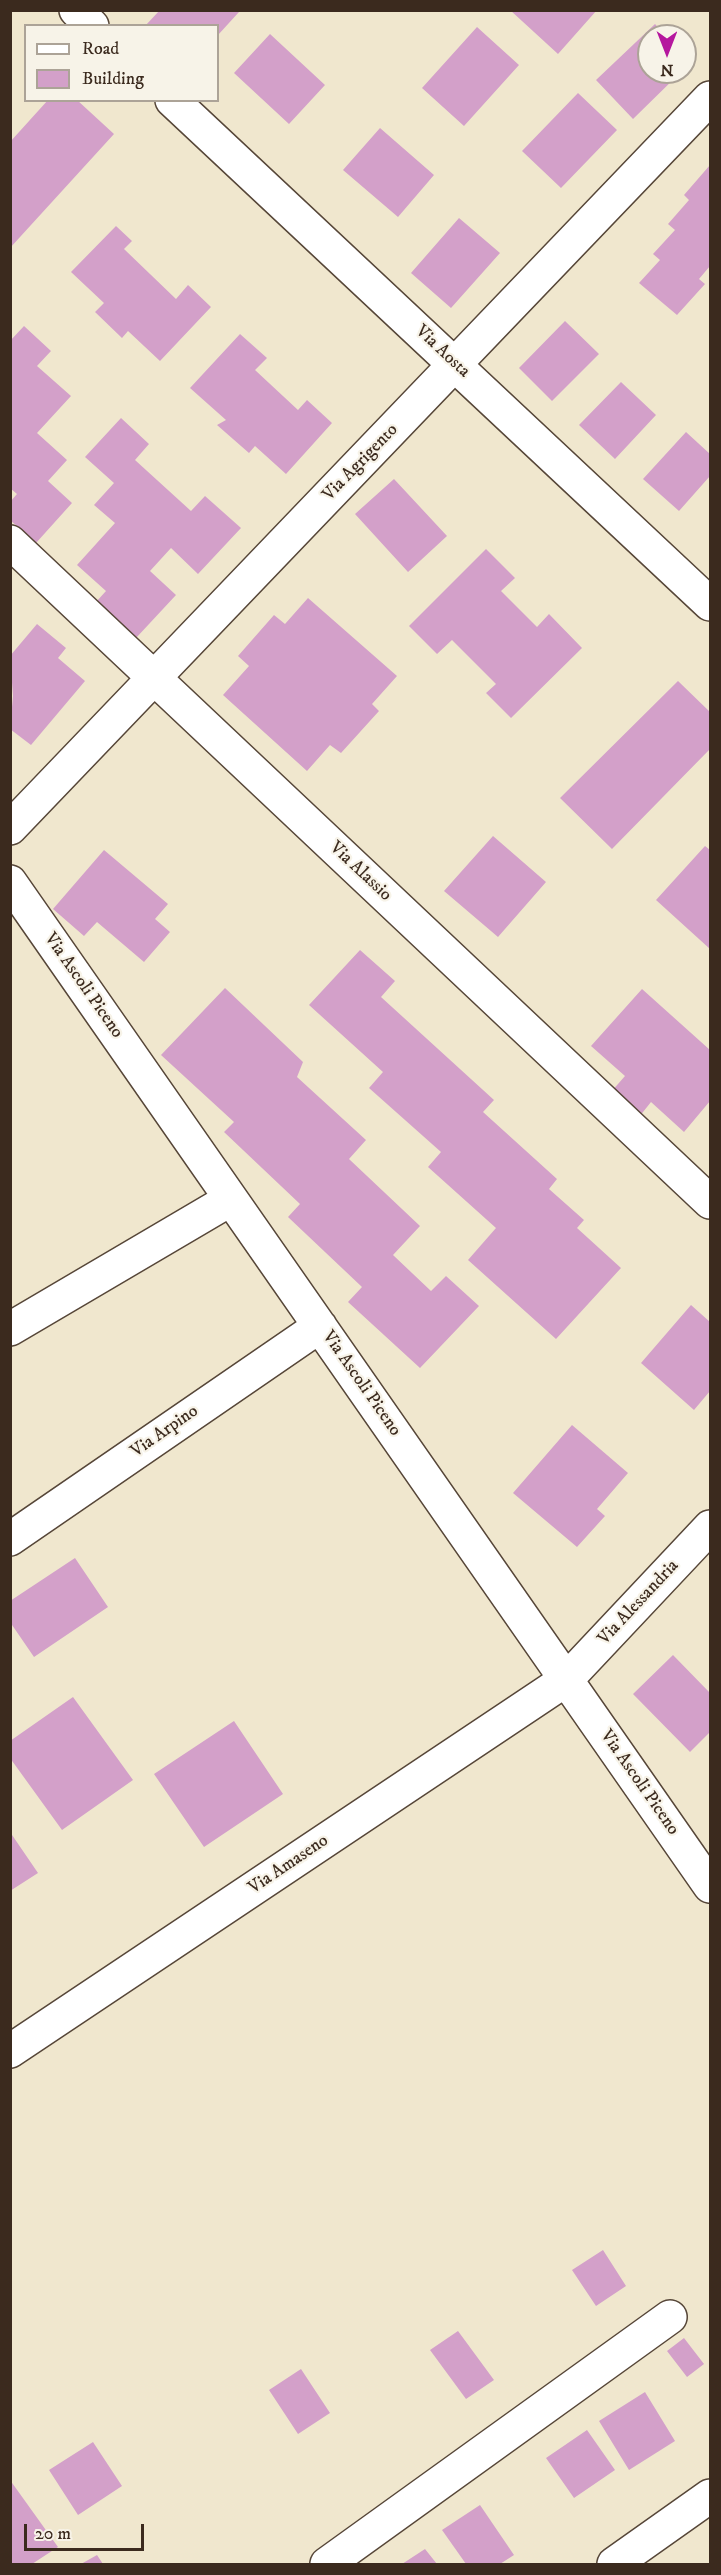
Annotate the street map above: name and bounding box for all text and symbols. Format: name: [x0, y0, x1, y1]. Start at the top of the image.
legend: [24, 24, 219, 102]
north arrow: [637, 24, 697, 84]
text: Road: [82, 38, 119, 60]
text: N: [660, 60, 674, 80]
text: Building: [82, 68, 144, 90]
street label: Via Aosta: [410, 321, 474, 383]
street label: Via Agrigento: [319, 420, 403, 506]
street label: Via Alassio: [324, 838, 396, 906]
street label: Via Ascoli Piceno: [39, 929, 127, 1043]
street label: Via Ascoli Piceno: [317, 1327, 405, 1441]
street label: Via Arpino: [127, 1401, 203, 1463]
street label: Via Alessandria: [594, 1556, 684, 1650]
street label: Via Ascoli Piceno: [595, 1726, 683, 1840]
street label: Via Amaseno: [245, 1830, 333, 1900]
scale bar: [27, 2512, 147, 2550]
text: 20 m: [35, 2523, 71, 2545]

